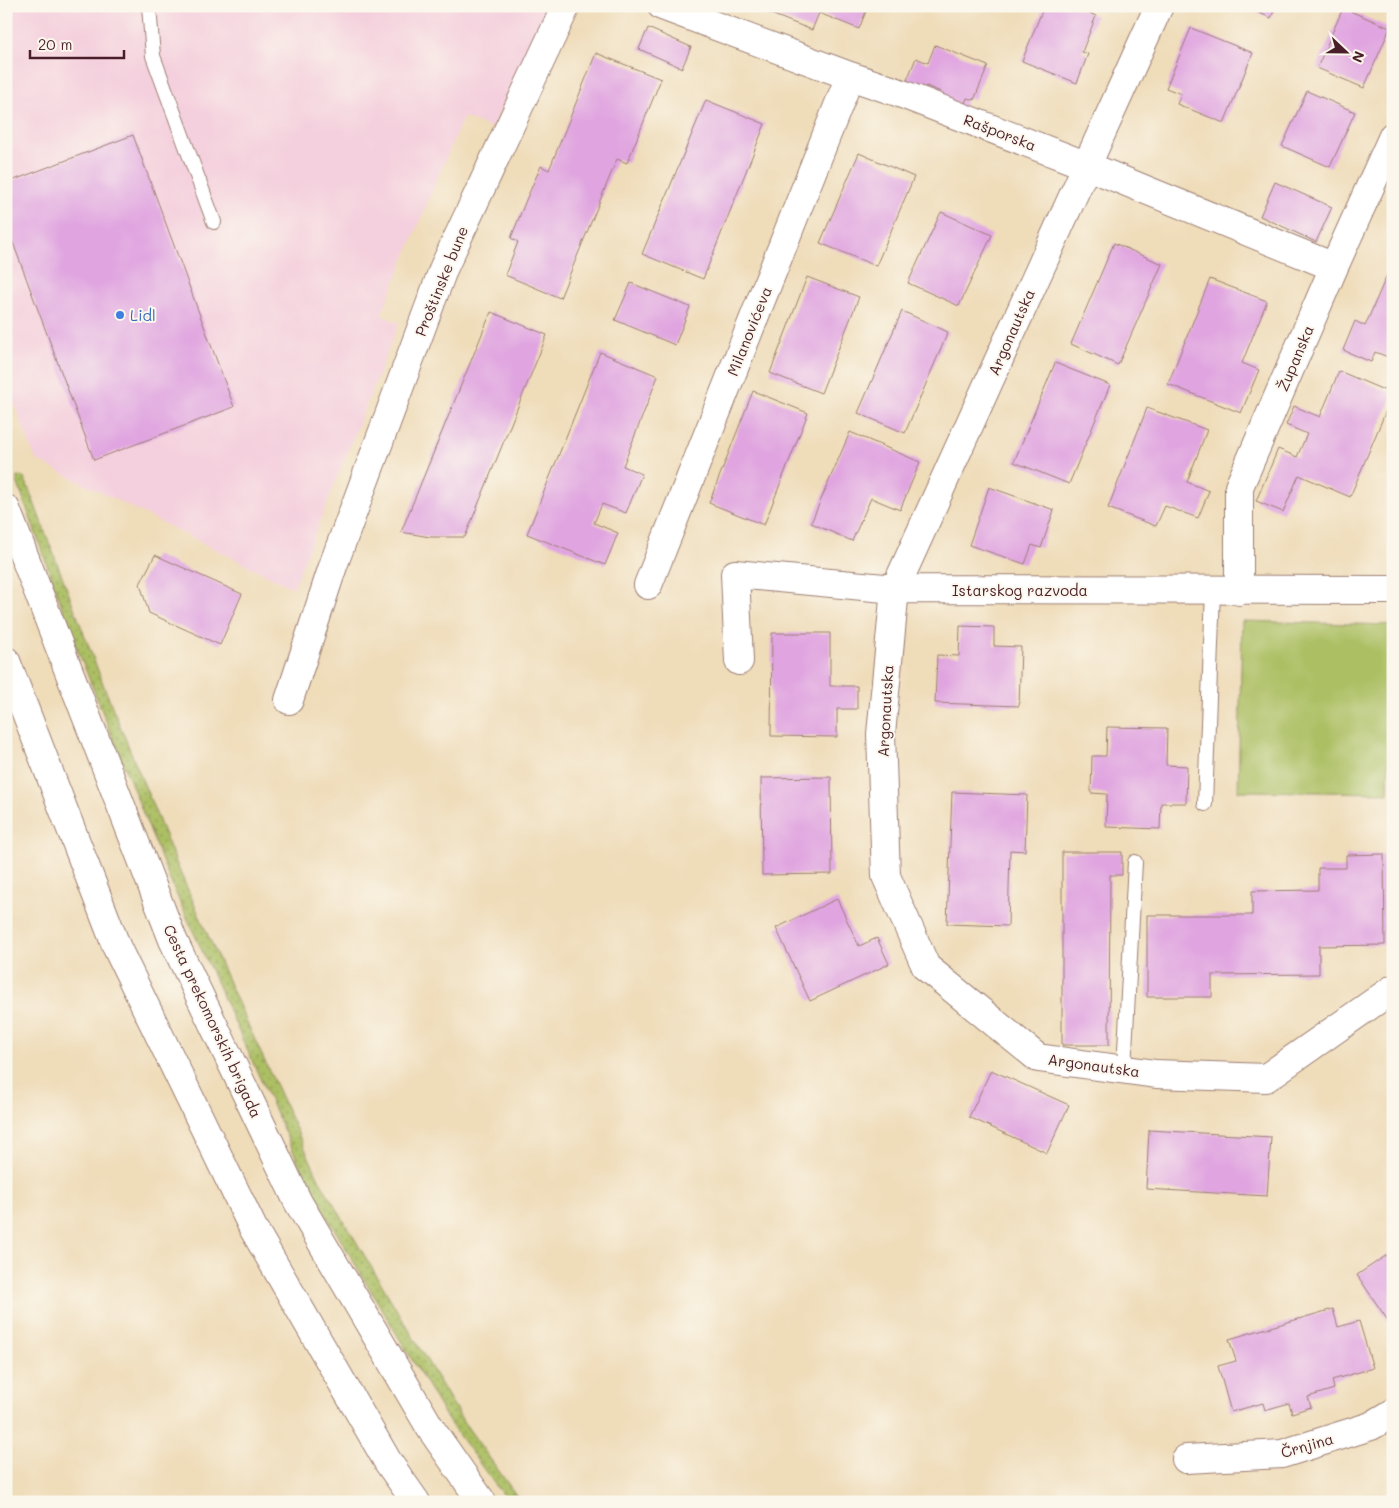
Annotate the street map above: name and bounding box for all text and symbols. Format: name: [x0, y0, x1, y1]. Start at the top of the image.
scale bar: [30, 28, 124, 60]
north arrow: [1322, 28, 1372, 78]
text: 20 m: [38, 34, 72, 54]
text: N: [1348, 49, 1369, 66]
street label: Rašporska: [961, 109, 1039, 155]
street label: Proštinske bune: [410, 223, 472, 339]
street label: Milanovićeva: [722, 283, 776, 379]
street label: Argonautska: [983, 286, 1039, 378]
place label: Lidl: [130, 305, 156, 325]
marker: Lidl: [114, 309, 126, 321]
street label: Županska: [1272, 322, 1318, 394]
street label: Istarskog razvoda: [952, 580, 1088, 600]
street label: Argonautska: [873, 664, 897, 758]
street label: Cesta prekomorskih brigada: [159, 921, 267, 1121]
street label: Argonautska: [1047, 1049, 1141, 1081]
street label: Črnjina: [1278, 1428, 1336, 1462]

